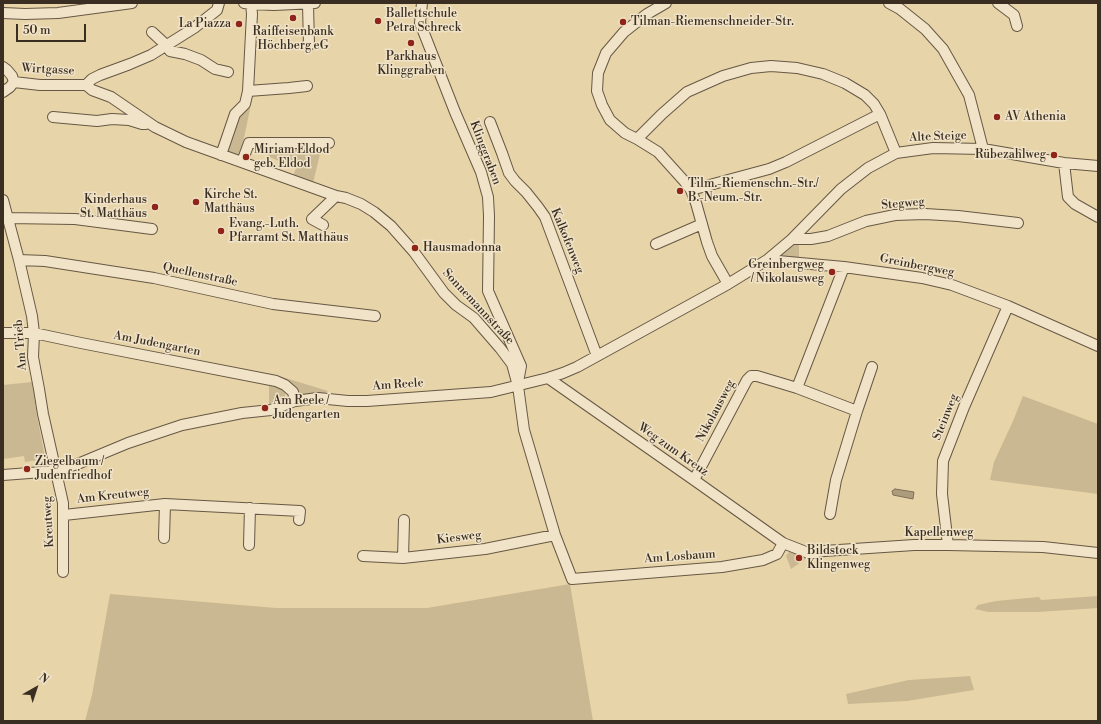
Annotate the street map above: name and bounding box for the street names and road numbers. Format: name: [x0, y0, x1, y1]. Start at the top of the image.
street label: Wirtgasse: [21, 61, 75, 79]
street label: Klinggraben: [466, 119, 504, 187]
street label: Alte Steige: [909, 129, 967, 145]
street label: Stegweg: [881, 195, 925, 213]
street label: Kalkofenweg: [547, 206, 587, 276]
street label: Greinbergweg: [878, 252, 956, 280]
street label: Quellenstraße: [161, 260, 239, 290]
street label: Sonnemannstraße: [439, 266, 517, 348]
street label: Am Trieb: [12, 319, 30, 371]
street label: Am Judengarten: [112, 328, 202, 360]
street label: Am Reele: [372, 376, 424, 394]
street label: Nikolausweg: [694, 378, 738, 444]
street label: Steinweg: [930, 392, 962, 442]
street label: Weg zum Kreuz: [635, 420, 711, 480]
street label: Am Kreutweg: [76, 485, 150, 507]
street label: Kreutweg: [40, 496, 58, 548]
street label: Kapellenweg: [904, 526, 974, 540]
street label: Kiesweg: [436, 528, 482, 548]
street label: Am Losbaum: [644, 547, 716, 567]

